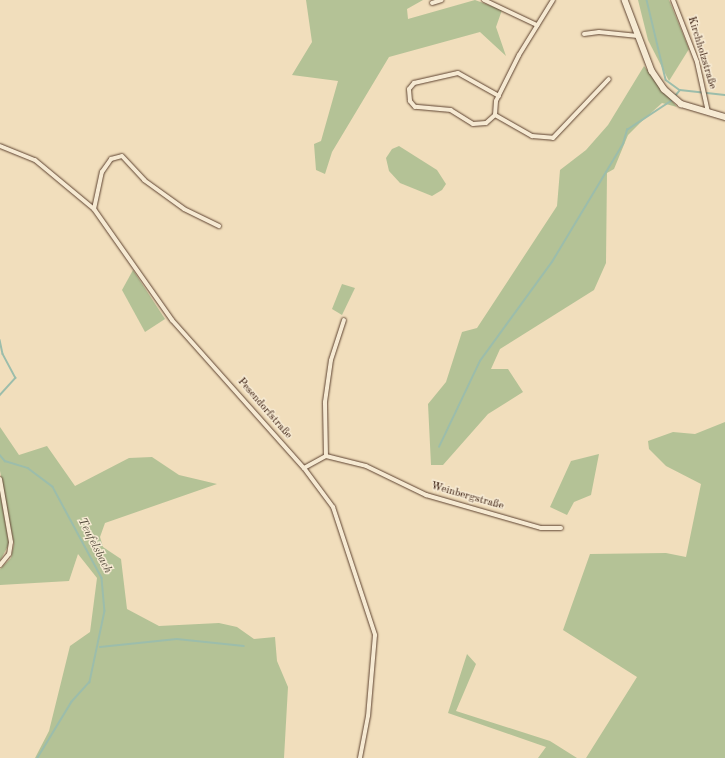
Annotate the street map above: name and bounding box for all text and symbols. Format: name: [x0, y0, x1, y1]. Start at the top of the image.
street label: Kirchholzstraße: [684, 15, 718, 91]
street label: Pesendorfstraße: [234, 376, 294, 442]
street label: Weinbergstraße: [429, 480, 505, 514]
water label: Teufelsbach: [74, 516, 114, 576]

